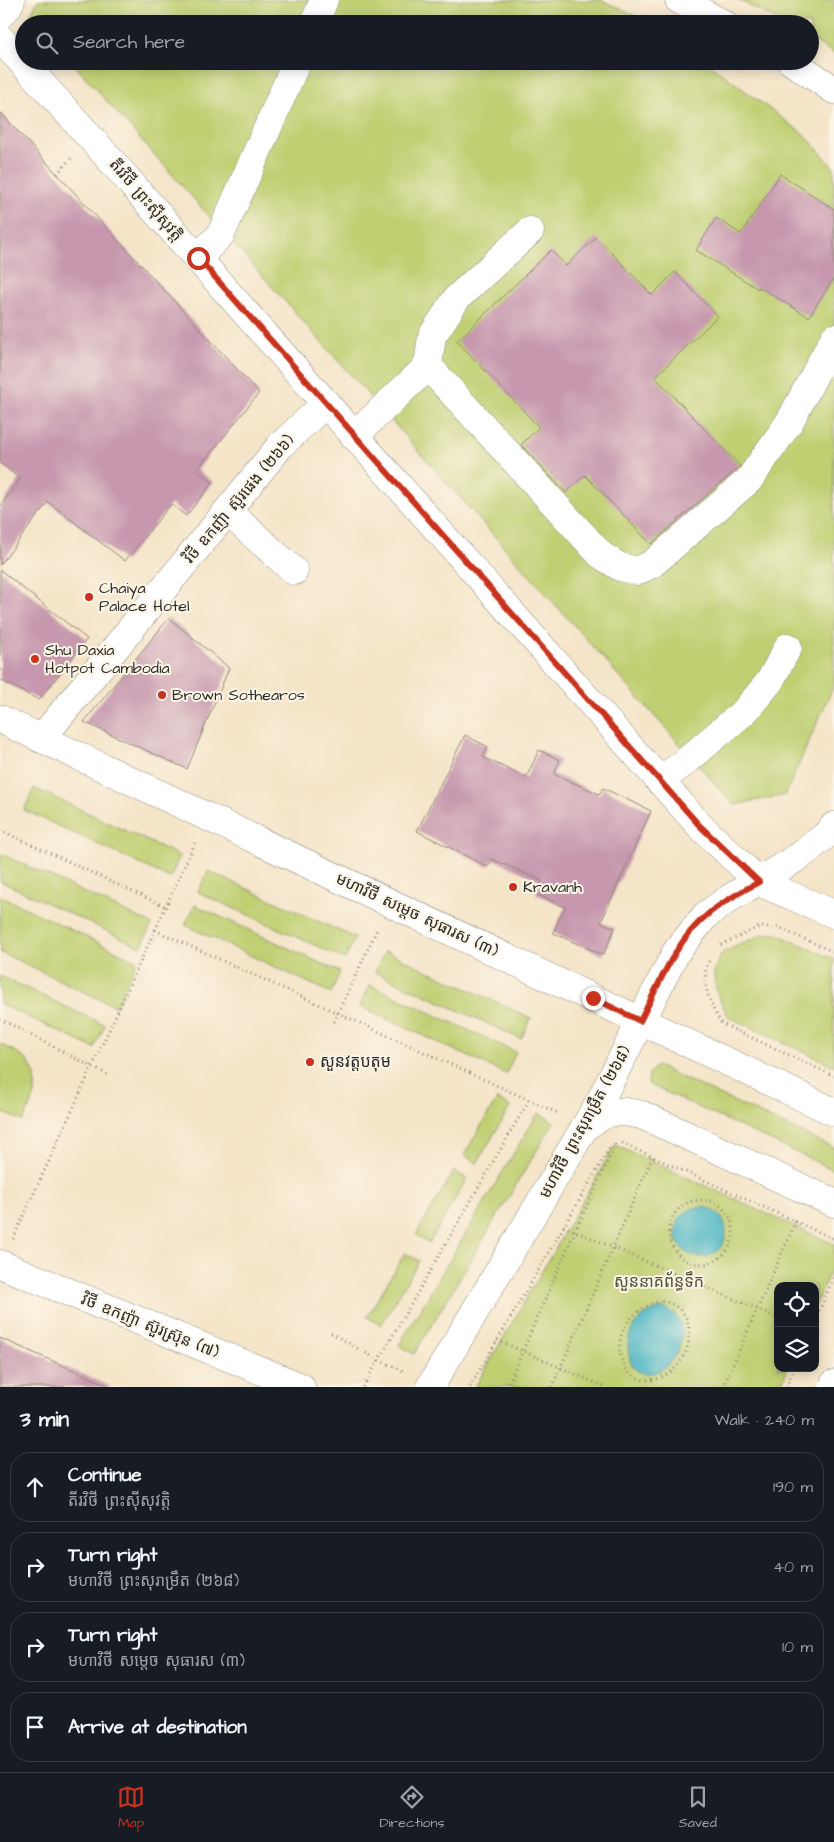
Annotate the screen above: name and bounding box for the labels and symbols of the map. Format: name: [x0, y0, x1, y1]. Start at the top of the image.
street label: តីរវិថី ព្រះស៊ីសុវត្តិ: [104, 154, 188, 246]
route start: [187, 247, 210, 270]
street label: វិថី ឧកញ៉ា ស៊ួរផេង (២៦៦): [178, 429, 300, 569]
place label: Chaiya Palace Hotel: [99, 577, 190, 617]
marker: Chaiya Palace Hotel: [83, 591, 95, 603]
place label: Shu Daxia Hotpot Cambodia: [45, 639, 170, 679]
marker: Shu Daxia Hotpot Cambodia: [29, 653, 41, 665]
place label: Brown Sothearos: [172, 684, 305, 706]
marker: Brown Sothearos: [156, 689, 168, 701]
street label: មហាវិថី សម្តេច សុធារស (៣): [332, 867, 502, 963]
place label: Kravanh: [523, 876, 582, 898]
marker: Kravanh: [507, 881, 519, 893]
route end: [582, 987, 605, 1010]
street label: មហាវិថី ព្រះសុរាម្រឹត (២៦៨): [533, 1041, 636, 1202]
place label: សួនវត្តបតុម: [320, 1051, 391, 1073]
marker: សួនវត្តបតុម: [304, 1056, 316, 1068]
park label: សួននាគព័ន្ធទឹក: [614, 1271, 704, 1293]
street label: វិថី ឧកញ៉ា ស៊ួរស៊្រុន (៧): [77, 1288, 223, 1364]

